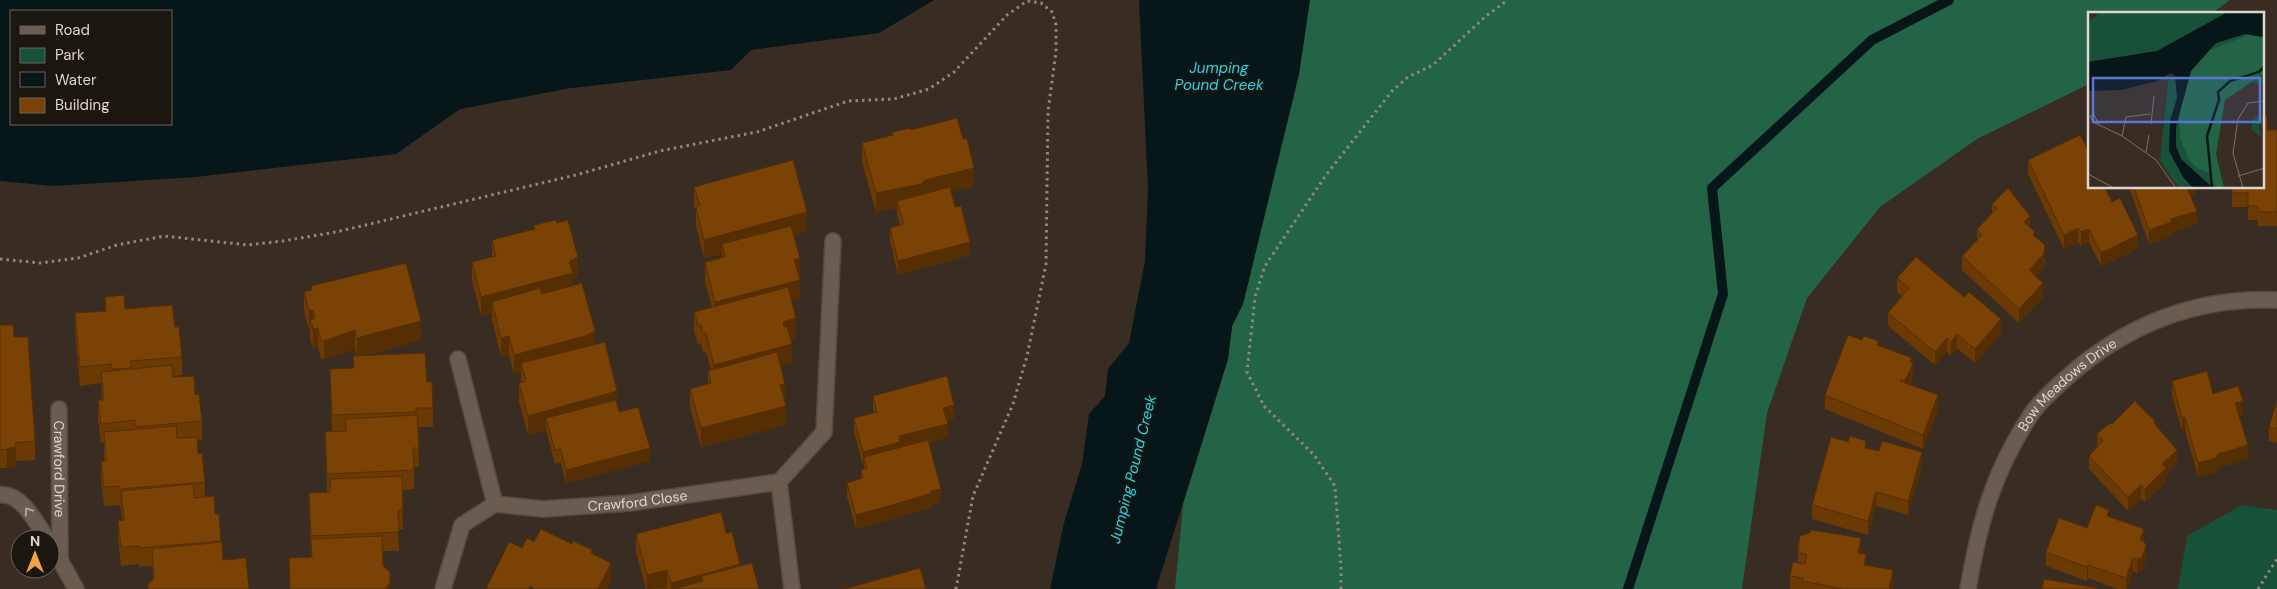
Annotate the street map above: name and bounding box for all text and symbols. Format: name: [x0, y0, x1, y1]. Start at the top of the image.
legend: [10, 10, 172, 125]
inset map: [2088, 12, 2264, 189]
text: Road: [55, 20, 90, 40]
text: Park: [55, 45, 85, 65]
water label: Jumping Pound Creek: [1174, 58, 1264, 95]
text: Water: [55, 70, 97, 90]
text: Building: [55, 95, 110, 115]
street label: Bow Meadows Drive: [2014, 334, 2120, 435]
water label: Jumping Pound Creek: [1105, 392, 1161, 545]
street label: Crawford Drive: [50, 421, 69, 518]
street label: Crawford Close: [587, 486, 688, 515]
one-way arrow: [25, 507, 34, 516]
north arrow: [10, 529, 60, 579]
text: N: [30, 532, 40, 550]

